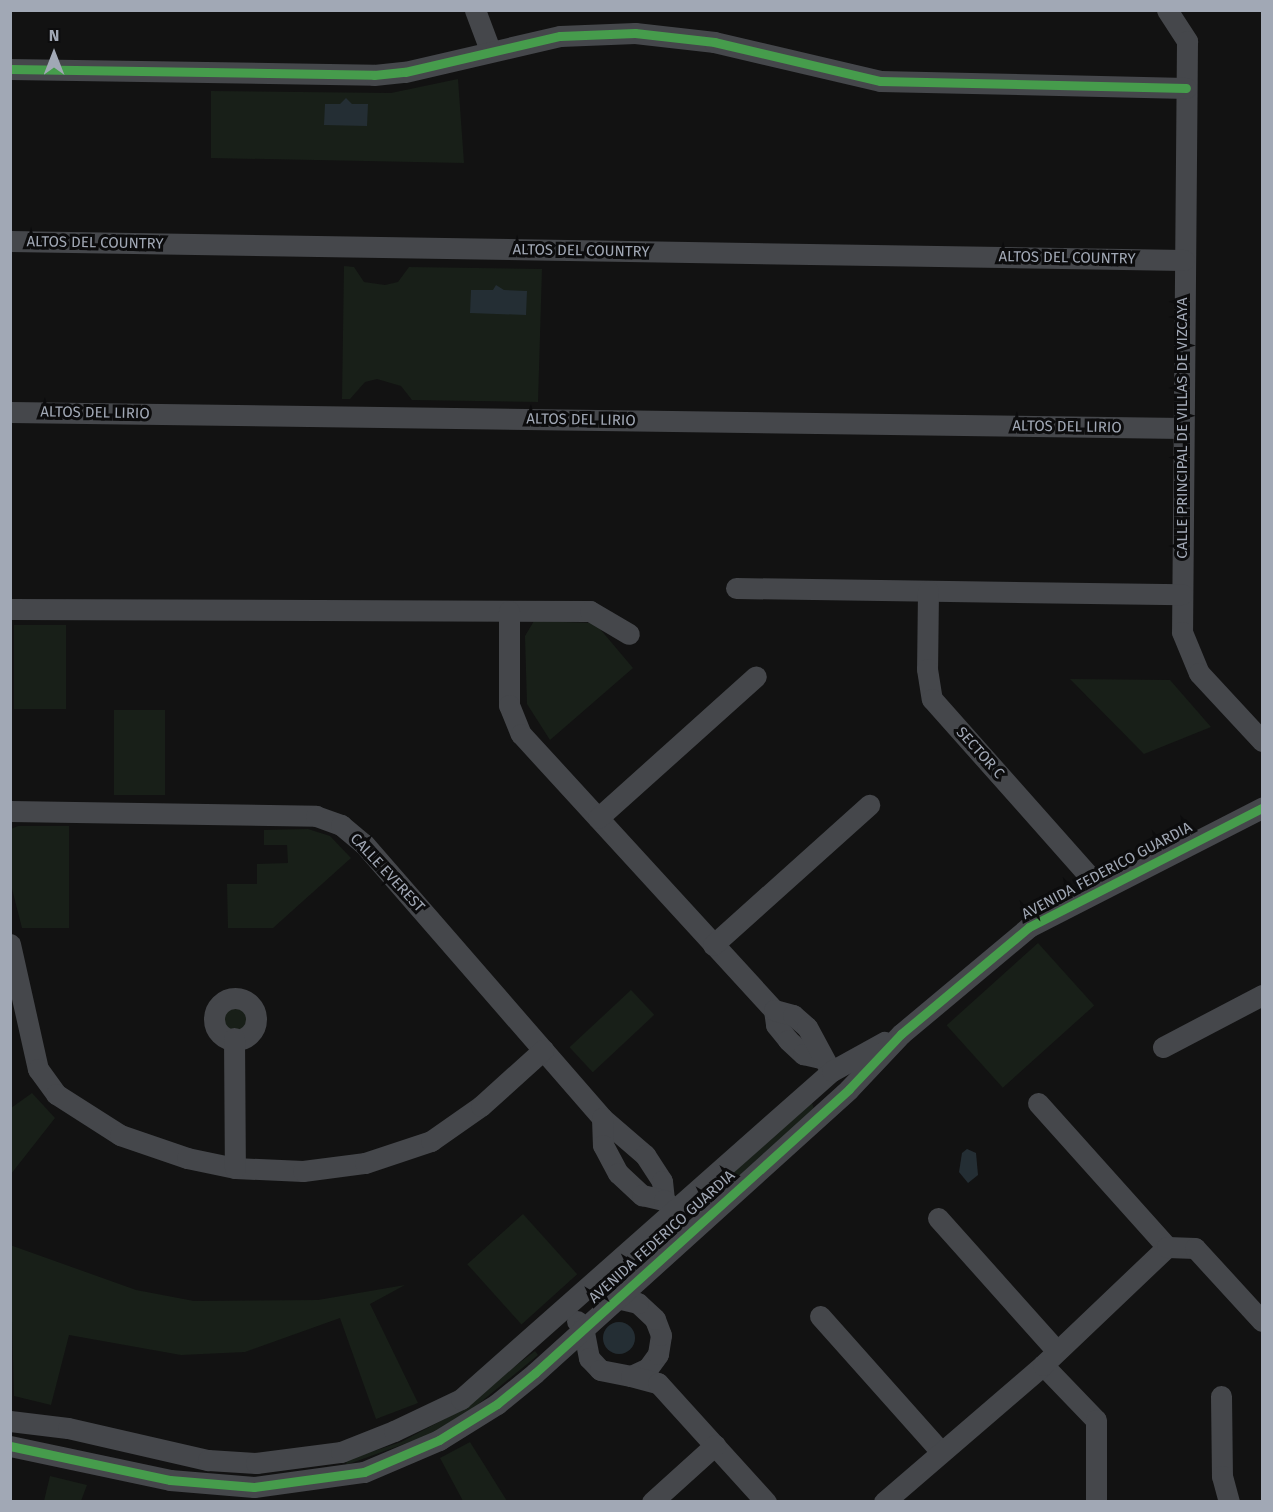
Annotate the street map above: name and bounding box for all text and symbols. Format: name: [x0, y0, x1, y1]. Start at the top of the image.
north arrow: [24, 24, 84, 84]
text: N: [49, 26, 59, 45]
street label: ALTOS DEL COUNTRY: [26, 233, 164, 253]
street label: ALTOS DEL COUNTRY: [512, 241, 650, 261]
street label: ALTOS DEL COUNTRY: [998, 248, 1136, 268]
street label: CALLE PRINCIPAL DE VILLAS DE VIZCAYA: [1174, 297, 1192, 559]
street label: ALTOS DEL LIRIO: [40, 403, 150, 423]
street label: ALTOS DEL LIRIO: [526, 410, 636, 430]
street label: ALTOS DEL LIRIO: [1012, 417, 1122, 437]
street label: SECTOR C: [952, 723, 1008, 783]
street label: AVENIDA FEDERICO GUARDIA: [1019, 818, 1195, 924]
street label: CALLE EVEREST: [346, 830, 428, 916]
street label: AVENIDA FEDERICO GUARDIA: [585, 1167, 739, 1307]

